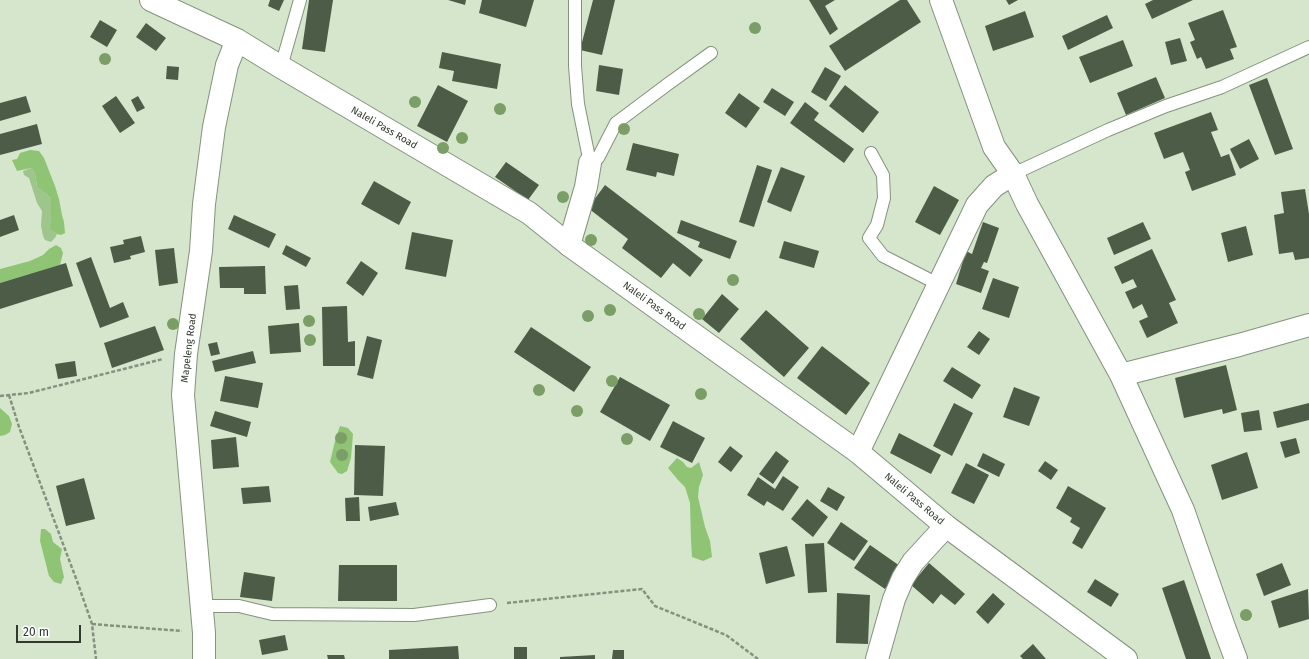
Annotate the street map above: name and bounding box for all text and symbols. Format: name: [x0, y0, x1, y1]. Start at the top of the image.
street label: Naleli Pass Road: [349, 104, 419, 152]
street label: Naleli Pass Road: [620, 279, 688, 333]
street label: Mapeleng Road: [179, 313, 199, 383]
street label: Naleli Pass Road: [882, 470, 946, 528]
scale bar: [18, 617, 83, 643]
text: 20 m: [23, 625, 49, 639]

